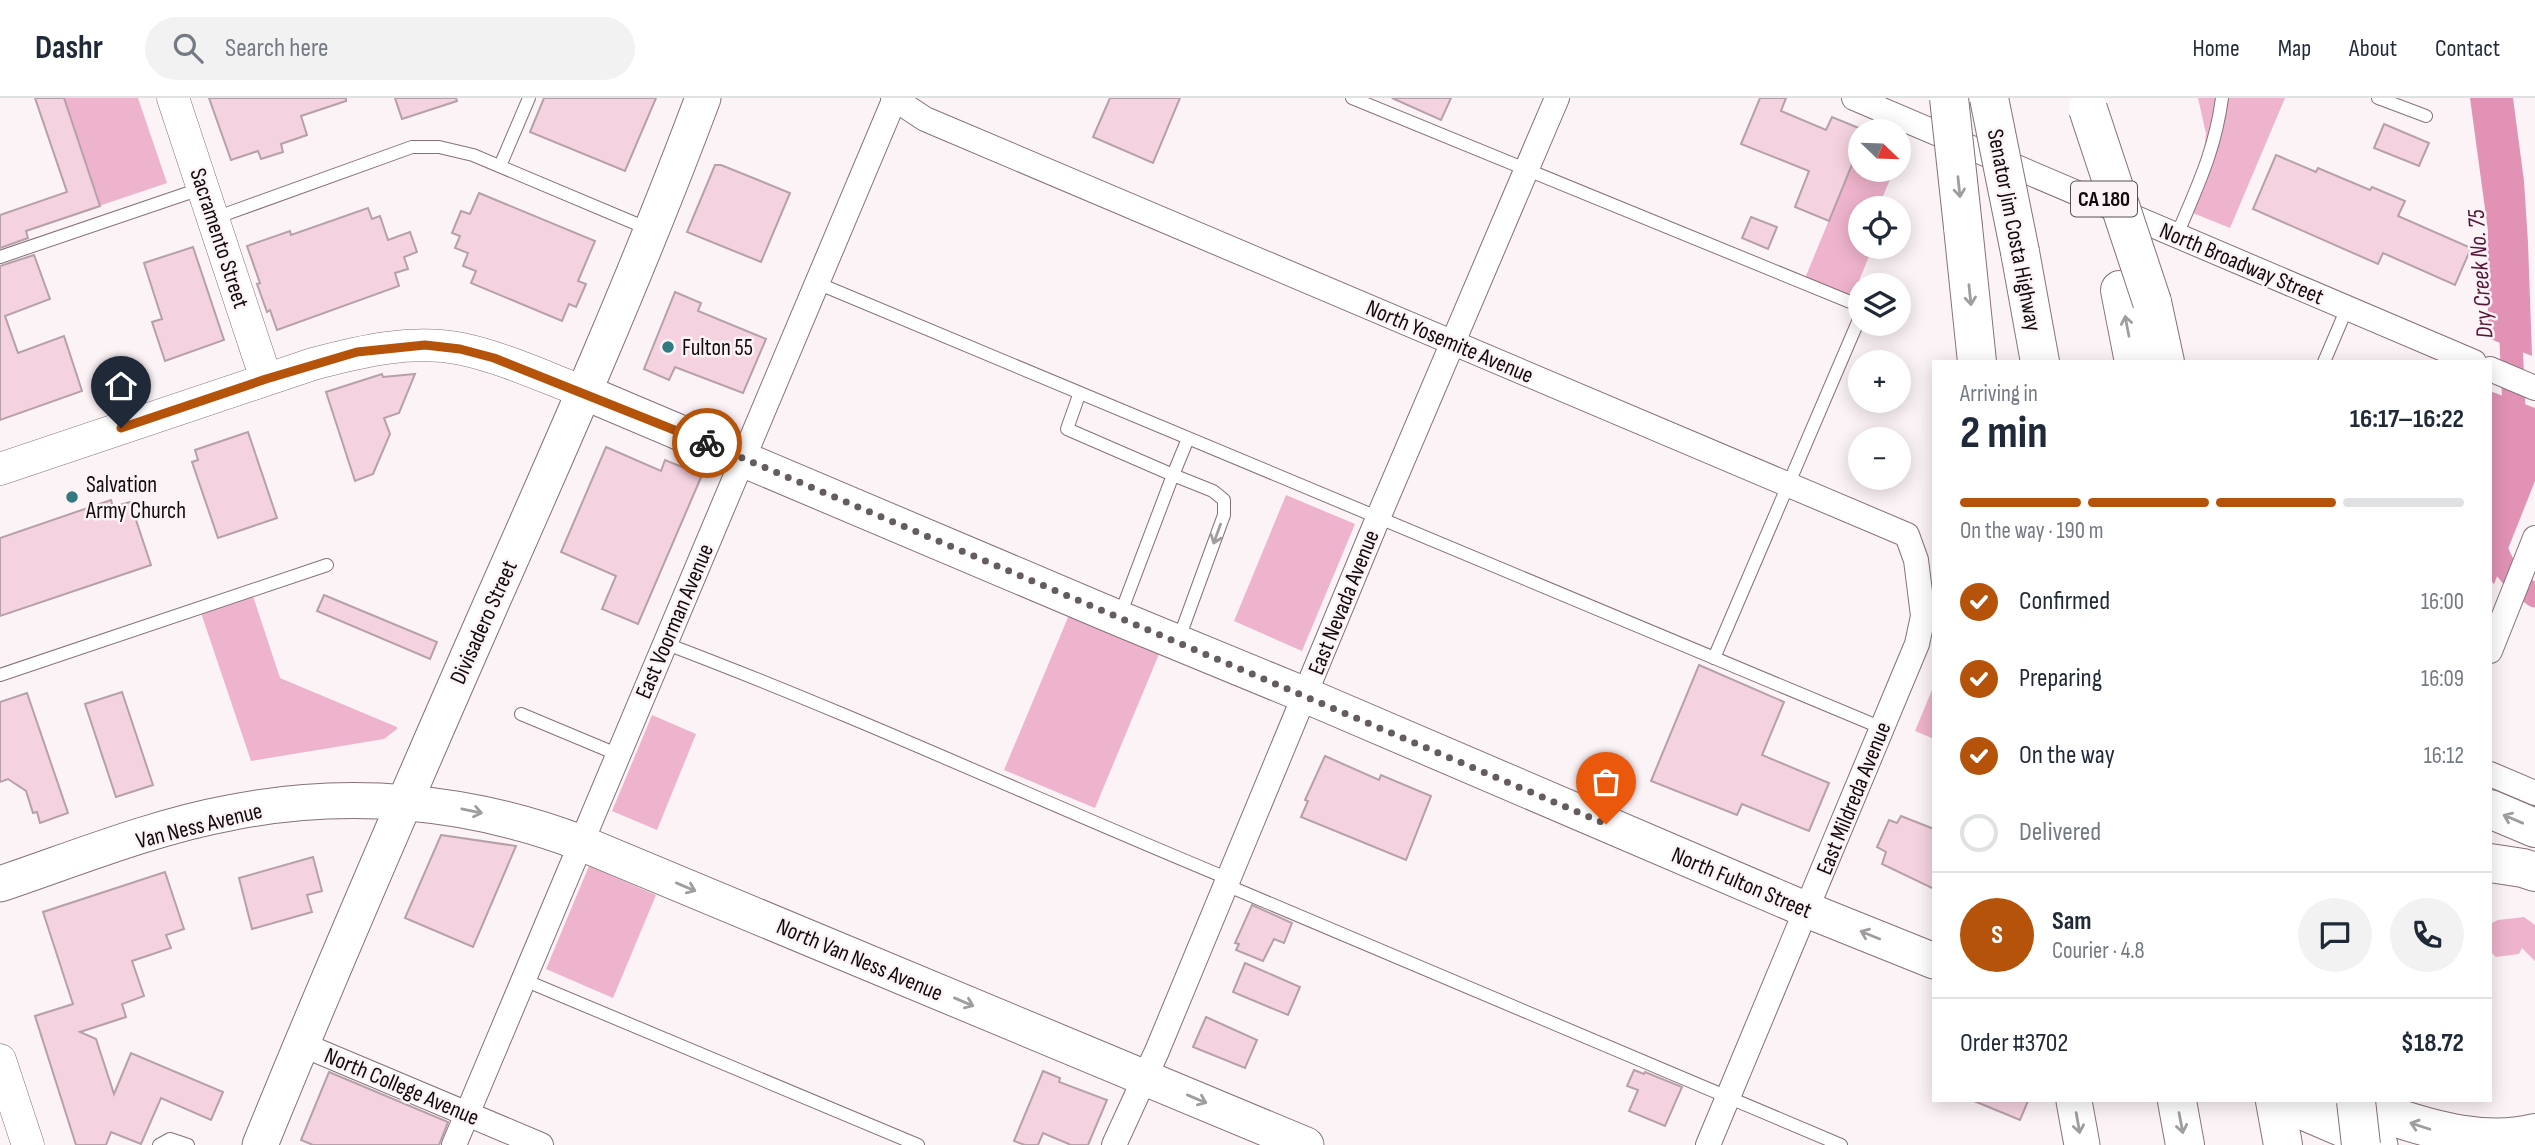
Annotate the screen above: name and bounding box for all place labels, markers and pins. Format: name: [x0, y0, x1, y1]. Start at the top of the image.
place label: Fulton 55: [682, 334, 753, 362]
marker: Fulton 55: [660, 339, 676, 355]
pin: [91, 356, 151, 428]
place label: Salvation Army Church: [85, 471, 186, 525]
marker: Salvation Army Church: [64, 489, 80, 505]
pin: [1576, 752, 1636, 824]

